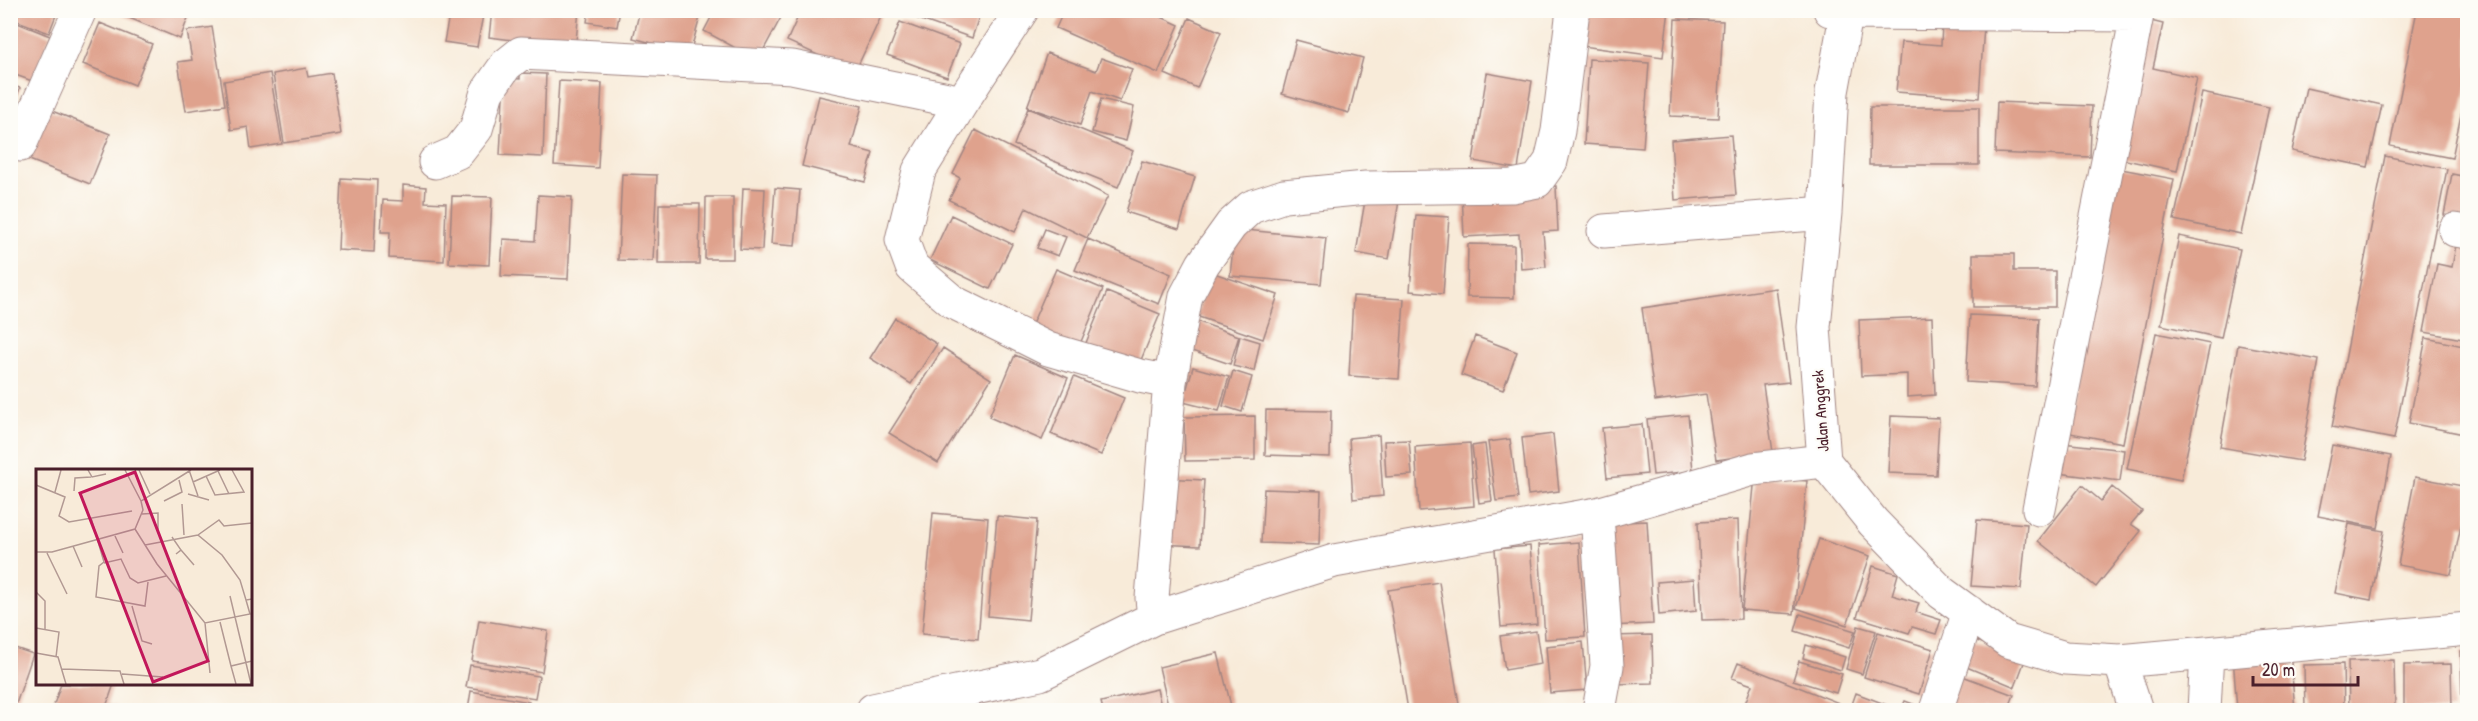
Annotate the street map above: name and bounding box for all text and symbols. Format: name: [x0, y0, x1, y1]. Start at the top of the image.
street label: Jalan Anggrek: [1806, 369, 1834, 453]
inset map: [36, 469, 252, 685]
scale bar: [2253, 649, 2358, 687]
text: 20 m: [2262, 657, 2295, 682]

